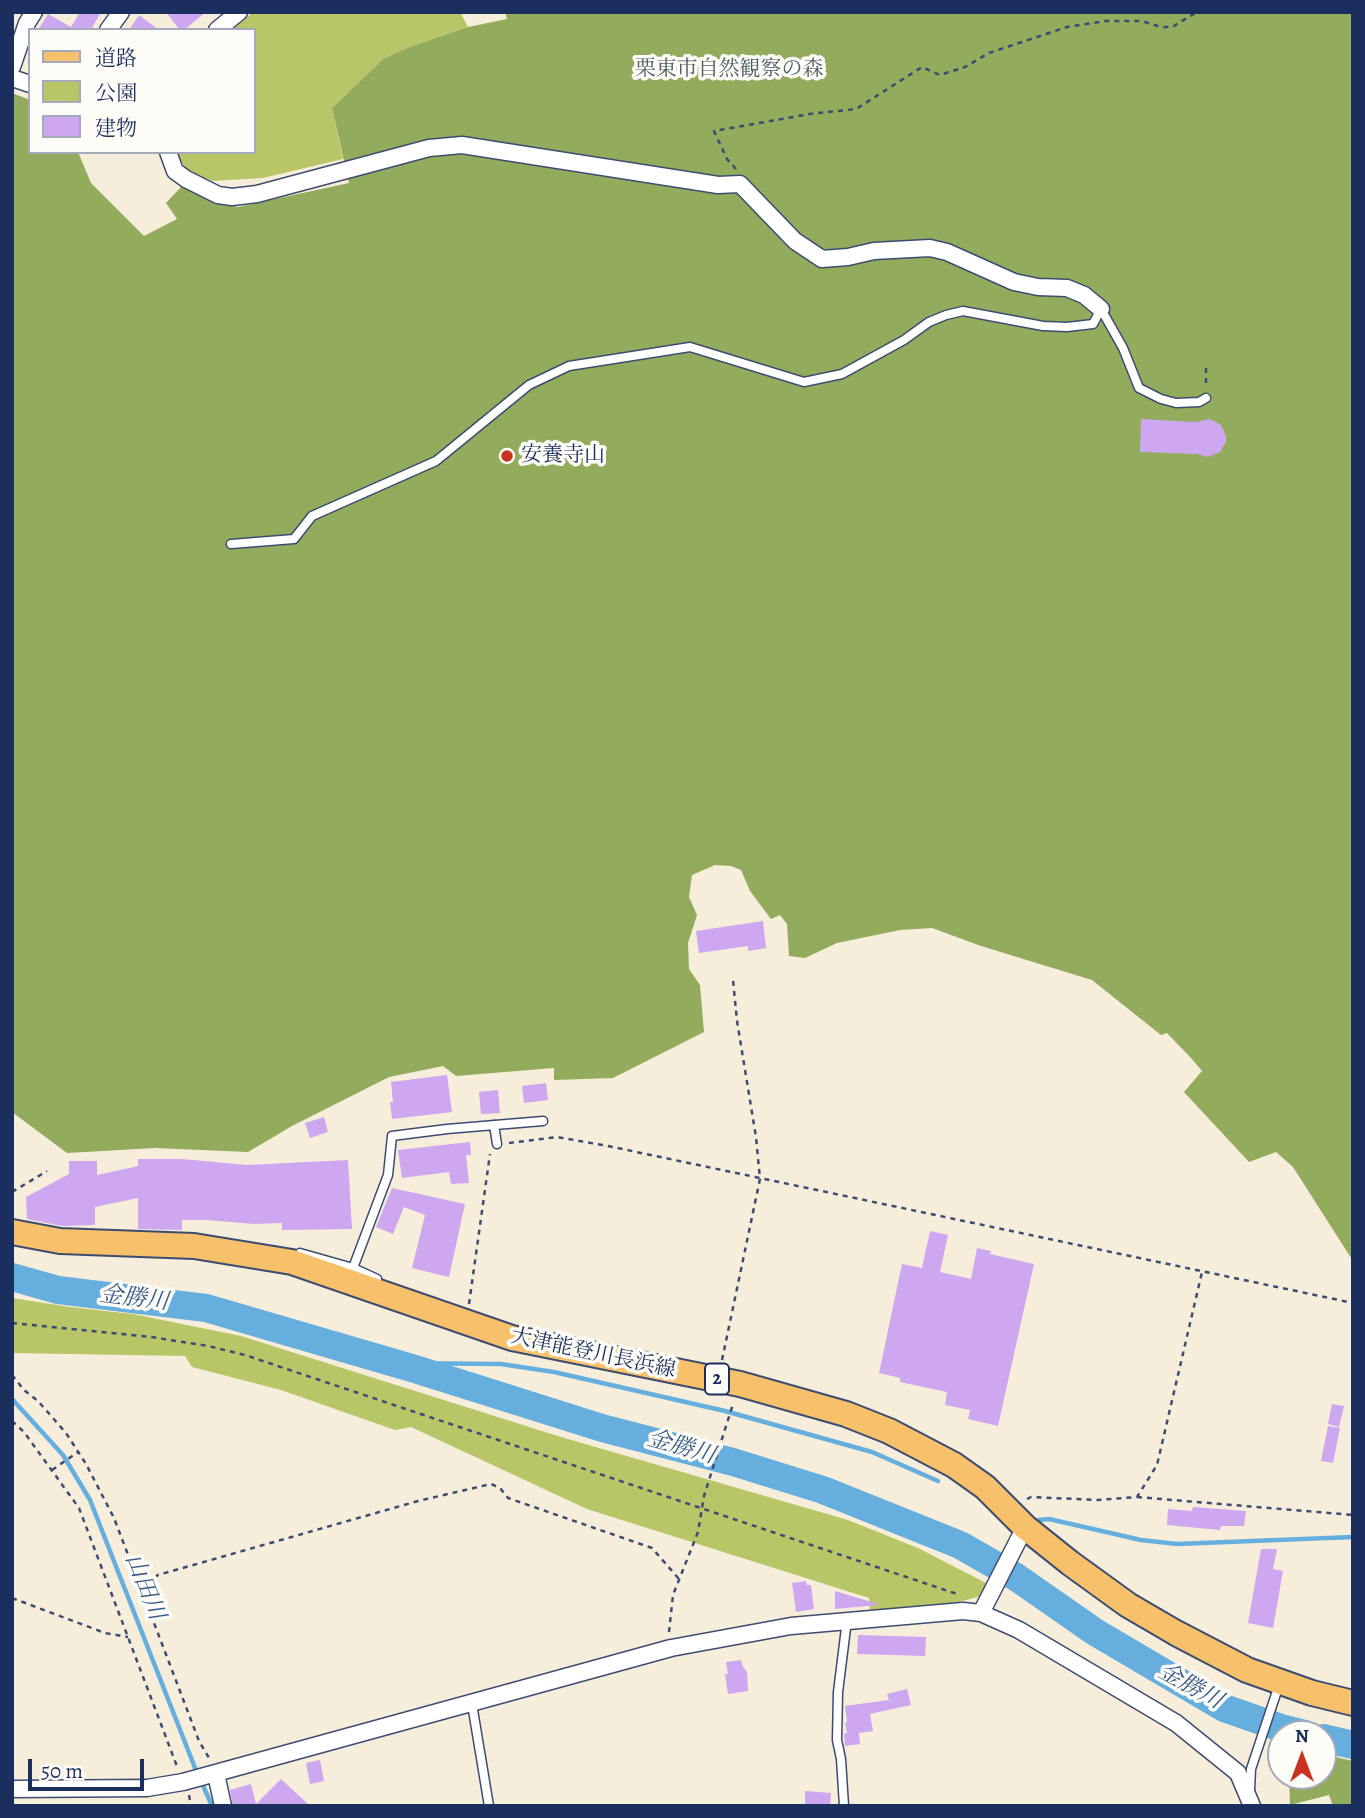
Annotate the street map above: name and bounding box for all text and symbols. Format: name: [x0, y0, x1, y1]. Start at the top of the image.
legend: [28, 28, 256, 154]
text: 道路: [95, 44, 137, 72]
park label: 栗東市自然観察の森: [635, 57, 823, 83]
text: 公園: [95, 79, 137, 107]
text: 建物: [95, 114, 137, 142]
place label: 安養寺山: [521, 443, 605, 469]
marker: 安養寺山: [499, 448, 515, 464]
water label: 金勝川: [98, 1281, 170, 1317]
street label: 大津能登川長浜線: [508, 1324, 678, 1384]
road number: 2: [705, 1364, 729, 1394]
water label: 金勝川: [644, 1425, 718, 1471]
water label: 山田川: [118, 1550, 170, 1624]
water label: 金勝川: [1153, 1658, 1227, 1716]
north arrow: [1267, 1720, 1337, 1790]
text: N: [1295, 1723, 1309, 1749]
scale bar: [32, 1744, 147, 1788]
text: 50 m: [41, 1757, 83, 1785]

